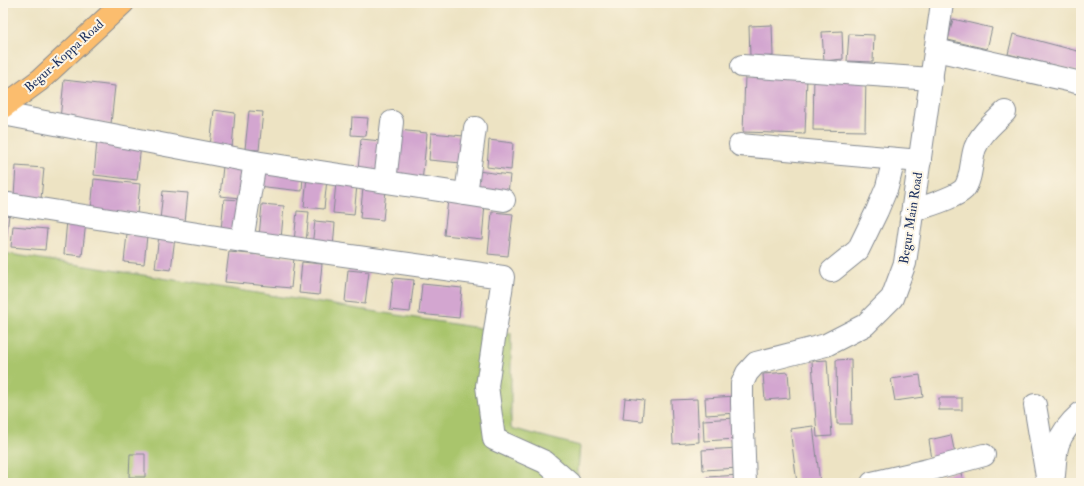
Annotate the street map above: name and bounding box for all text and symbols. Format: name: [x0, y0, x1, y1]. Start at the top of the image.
street label: Begur-Koppa Road: [21, 16, 108, 96]
street label: Begur Main Road: [896, 170, 926, 265]

